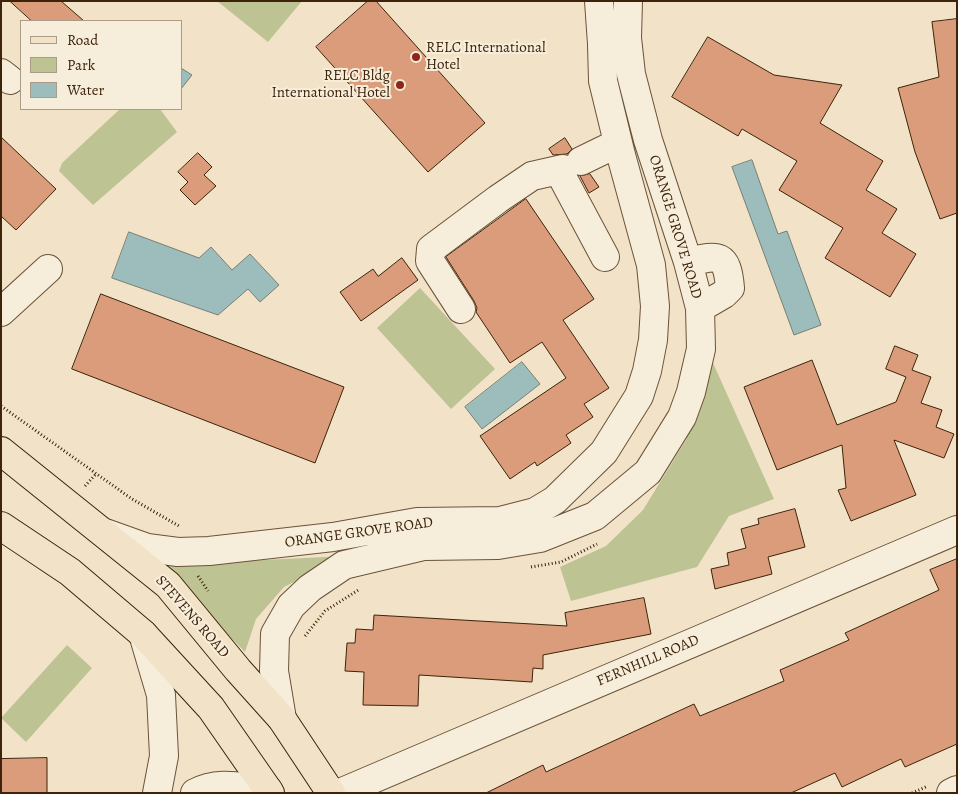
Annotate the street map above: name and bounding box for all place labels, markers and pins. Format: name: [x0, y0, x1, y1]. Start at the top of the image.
place label: RELC International Hotel: [426, 39, 546, 74]
marker: RELC International Hotel: [410, 51, 422, 63]
place label: RELC Bldg International Hotel: [272, 67, 390, 102]
marker: RELC Bldg International Hotel: [394, 79, 406, 91]

